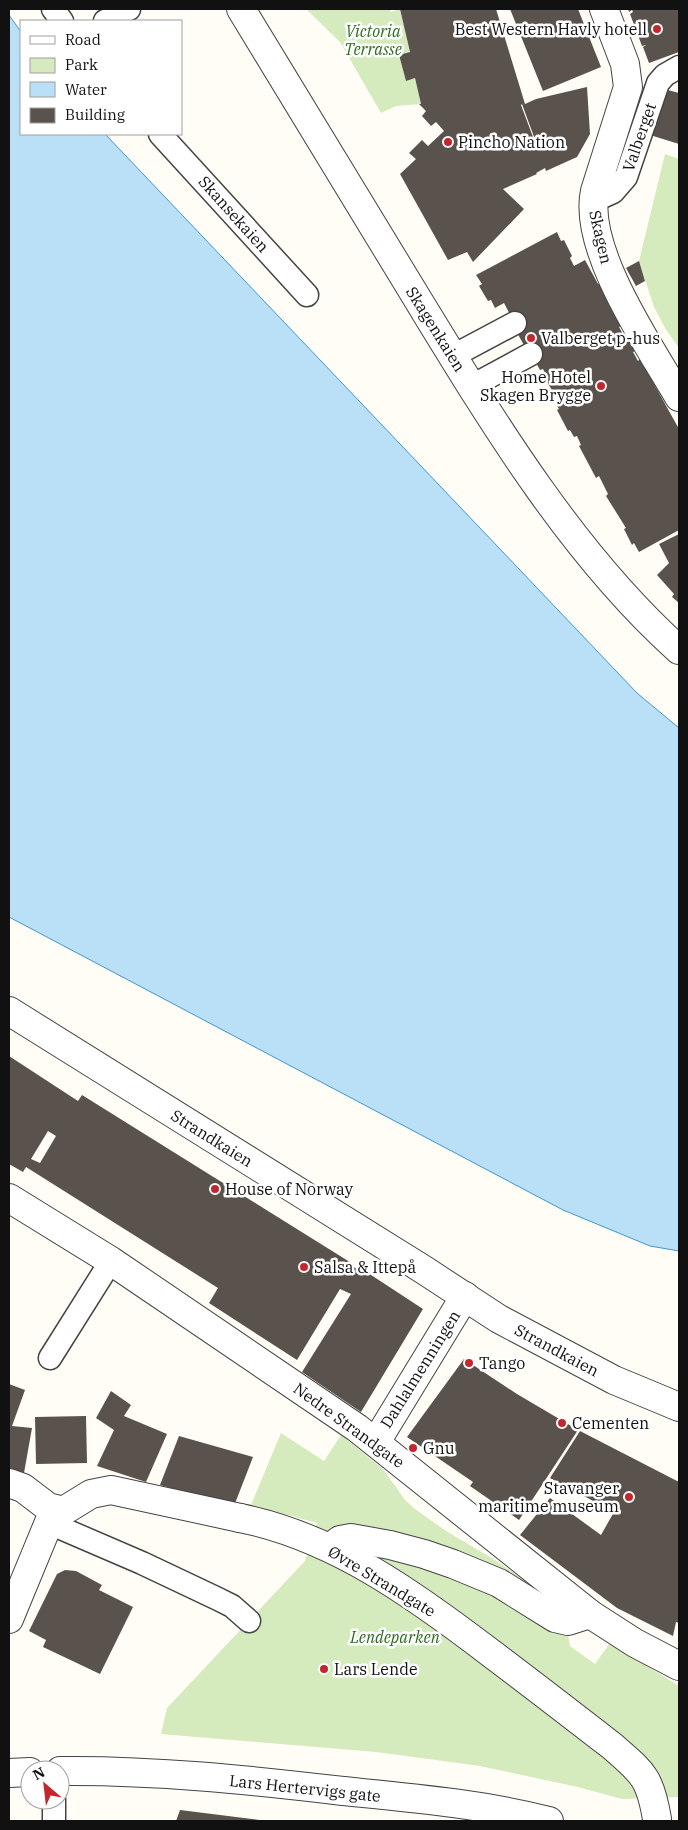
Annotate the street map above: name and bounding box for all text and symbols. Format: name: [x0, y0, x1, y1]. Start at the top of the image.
place label: Best Western Havly hotell: [455, 19, 647, 39]
legend: [20, 20, 182, 135]
park label: Victoria Terrasse: [344, 21, 402, 59]
marker: Best Western Havly hotell: [651, 23, 663, 35]
text: Road: [65, 30, 101, 49]
text: Park: [65, 55, 98, 74]
text: Water: [65, 80, 107, 99]
street label: Valberget: [618, 100, 660, 174]
text: Building: [65, 105, 125, 124]
place label: Pincho Nation: [458, 132, 565, 152]
marker: Pincho Nation: [442, 136, 454, 148]
street label: Skansekaien: [194, 172, 274, 256]
street label: Skagen: [585, 208, 617, 266]
street label: Skagenkaien: [402, 283, 470, 375]
place label: Valberget p-hus: [541, 328, 660, 348]
marker: Valberget p-hus: [525, 332, 537, 344]
place label: Home Hotel Skagen Brygge: [480, 367, 591, 405]
marker: Home Hotel Skagen Brygge: [595, 380, 607, 392]
street label: Strandkaien: [167, 1105, 257, 1171]
place label: House of Norway: [225, 1179, 354, 1199]
marker: House of Norway: [209, 1183, 221, 1195]
place label: Salsa & Ittepå: [314, 1257, 416, 1277]
marker: Salsa & Ittepå: [298, 1261, 310, 1273]
street label: Dahlalmenningen: [376, 1306, 464, 1432]
street label: Strandkaien: [511, 1319, 603, 1381]
place label: Tango: [479, 1353, 525, 1373]
marker: Tango: [463, 1357, 475, 1369]
street label: Nedre Strandgate: [290, 1378, 408, 1472]
place label: Cementen: [572, 1413, 649, 1433]
marker: Cementen: [556, 1417, 568, 1429]
place label: Gnu: [423, 1438, 455, 1458]
marker: Gnu: [407, 1442, 419, 1454]
place label: Stavanger maritime museum: [478, 1478, 619, 1516]
marker: Stavanger maritime museum: [623, 1491, 635, 1503]
street label: Øvre Strandgate: [325, 1541, 439, 1621]
park label: Lendeparken: [349, 1627, 440, 1647]
place label: Lars Lende: [334, 1659, 417, 1679]
marker: Lars Lende: [318, 1663, 330, 1675]
north arrow: [20, 1760, 70, 1810]
text: N: [30, 1763, 48, 1784]
street label: Lars Hertervigs gate: [228, 1770, 382, 1806]

